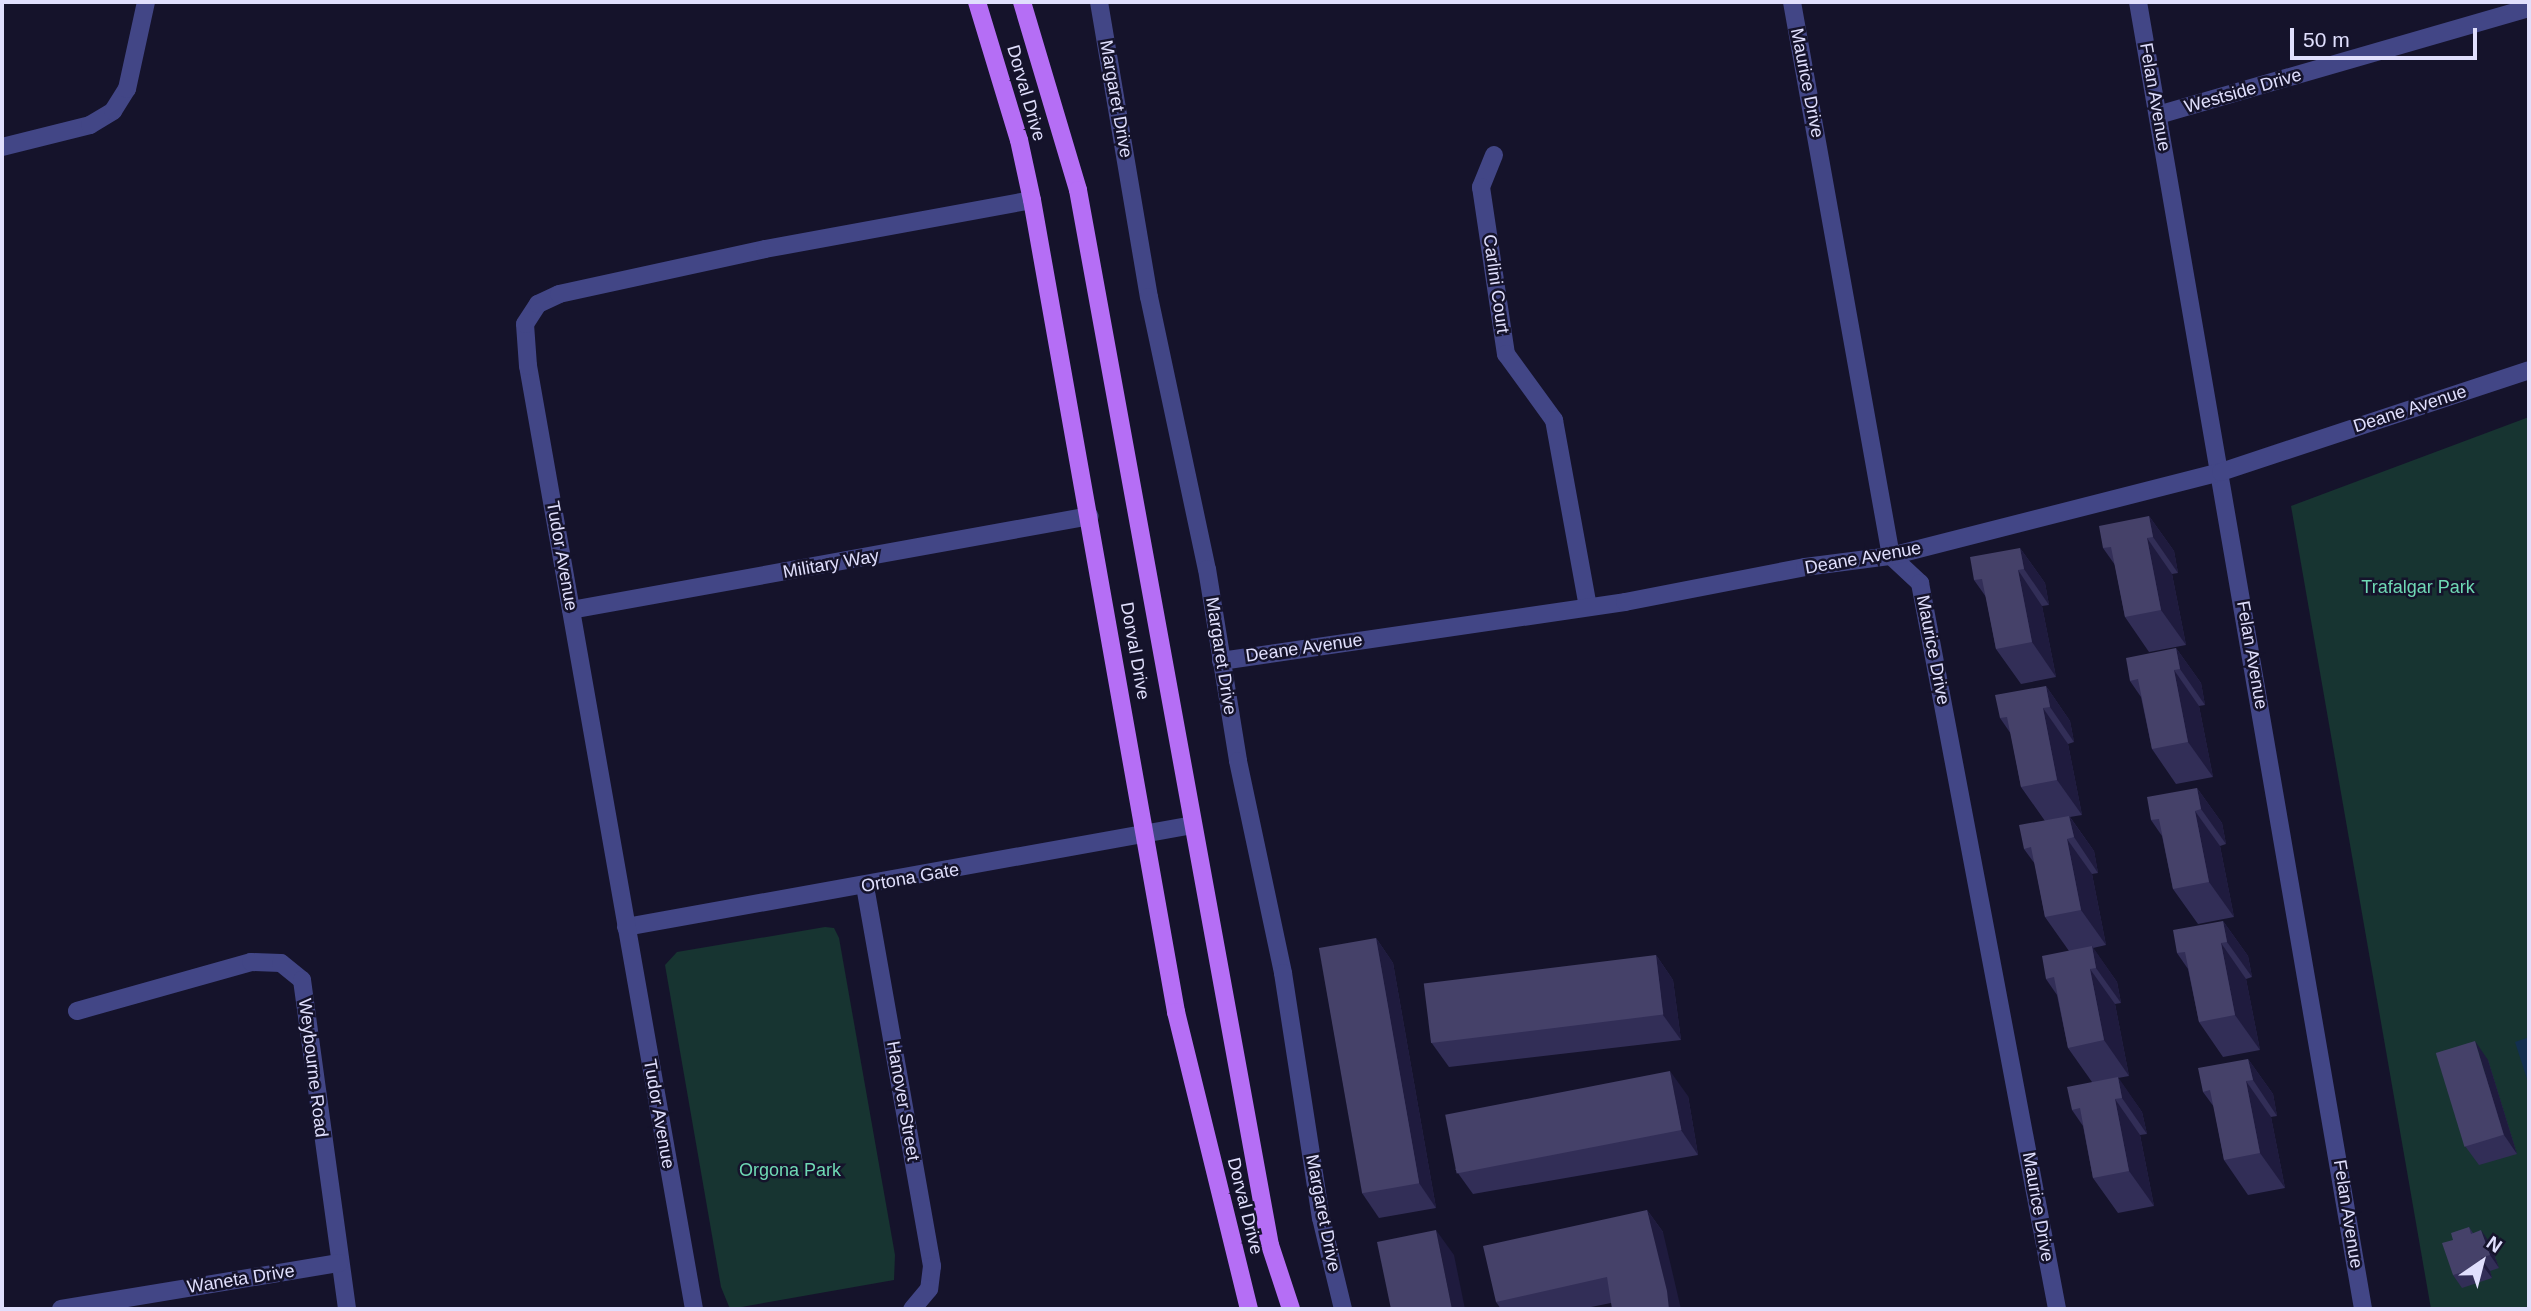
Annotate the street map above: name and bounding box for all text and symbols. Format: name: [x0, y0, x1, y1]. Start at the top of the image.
scale bar: [2293, 14, 2480, 58]
street label: Maurice Drive: [1786, 26, 1828, 140]
text: 50 m: [2303, 28, 2350, 51]
street label: Margaret Drive: [1095, 39, 1137, 159]
street label: Felan Avenue: [2135, 41, 2175, 153]
street label: Dorval Drive: [1002, 42, 1050, 144]
street label: Westside Drive: [2182, 64, 2304, 118]
street label: Carlini Court: [1478, 233, 1514, 335]
street label: Deane Avenue: [2350, 380, 2470, 438]
street label: Tudor Avenue: [542, 499, 582, 613]
street label: Deane Avenue: [1803, 537, 1923, 579]
street label: Military Way: [781, 545, 881, 583]
park label: Trafalgar Park: [2361, 576, 2475, 598]
street label: Maurice Drive: [1912, 593, 1954, 707]
street label: Margaret Drive: [1201, 596, 1241, 716]
street label: Felan Avenue: [2232, 599, 2272, 711]
street label: Dorval Drive: [1116, 600, 1154, 702]
street label: Deane Avenue: [1244, 629, 1364, 667]
street label: Ortona Gate: [859, 859, 961, 897]
street label: Weybourne Road: [294, 997, 332, 1139]
street label: Hanover Street: [882, 1040, 924, 1162]
street label: Tudor Avenue: [639, 1057, 679, 1171]
street label: Maurice Drive: [2018, 1150, 2058, 1264]
street label: Margaret Drive: [1301, 1153, 1345, 1273]
street label: Dorval Drive: [1223, 1155, 1267, 1257]
street label: Felan Avenue: [2329, 1158, 2367, 1270]
park label: Orgona Park: [739, 1159, 841, 1181]
north arrow: [2447, 1227, 2517, 1297]
text: N: [2483, 1232, 2506, 1257]
street label: Waneta Drive: [186, 1260, 296, 1298]

